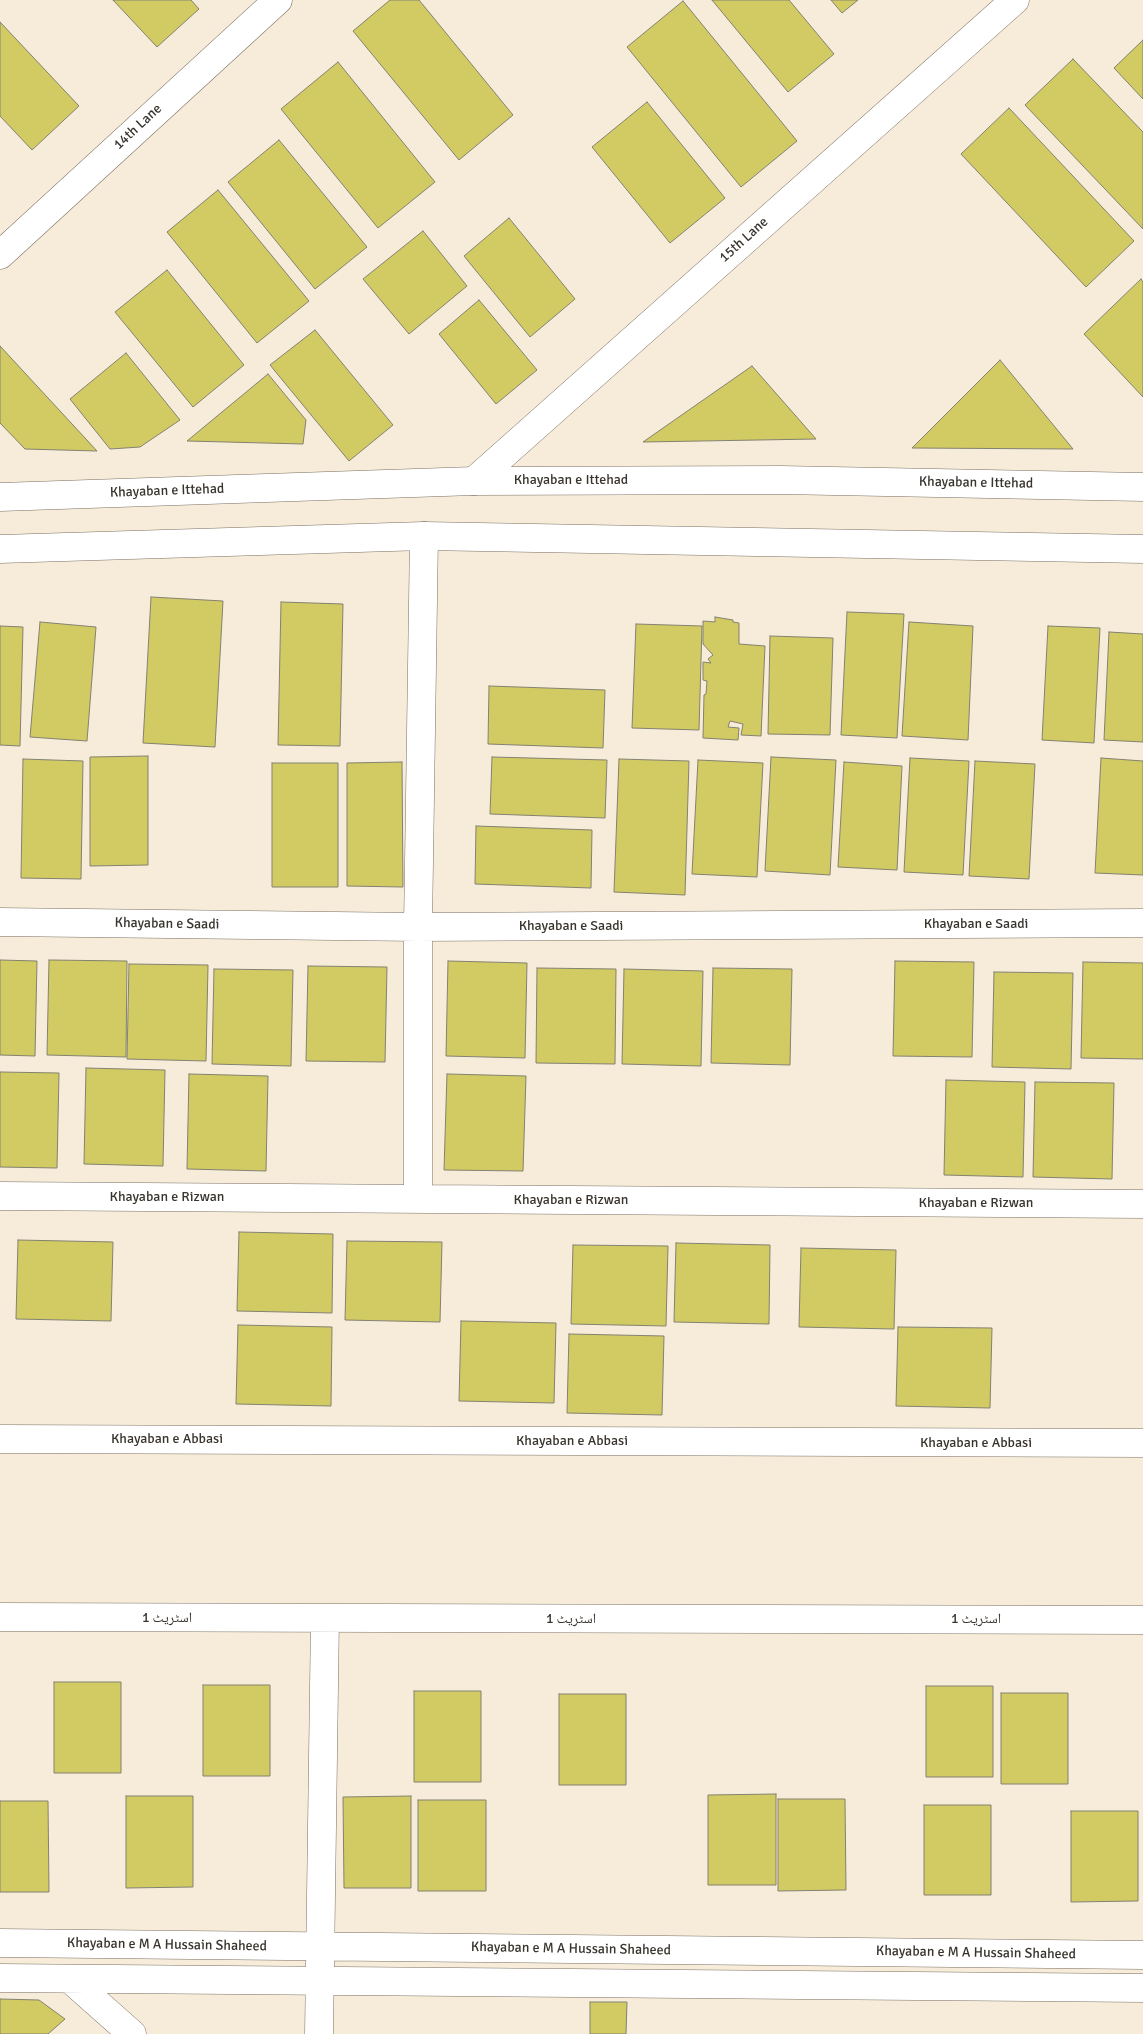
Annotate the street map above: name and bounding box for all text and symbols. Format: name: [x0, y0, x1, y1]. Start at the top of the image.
street label: 14th Lane: [110, 101, 166, 153]
street label: 15th Lane: [716, 214, 772, 266]
street label: Khayaban e Ittehad: [514, 472, 628, 488]
street label: Khayaban e Ittehad: [919, 474, 1033, 492]
street label: Khayaban e Ittehad: [109, 481, 225, 501]
street label: Khayaban e Saadi: [114, 915, 220, 933]
street label: Khayaban e Saadi: [924, 916, 1028, 932]
street label: Khayaban e Saadi: [519, 918, 623, 934]
street label: Khayaban e Rizwan: [110, 1189, 224, 1205]
street label: Khayaban e Rizwan: [514, 1192, 628, 1208]
street label: Khayaban e Rizwan: [919, 1195, 1033, 1211]
street label: Khayaban e Abbasi: [111, 1431, 223, 1447]
street label: Khayaban e Abbasi: [516, 1433, 628, 1449]
street label: Khayaban e Abbasi: [920, 1435, 1032, 1451]
street label: اسٹریٹ 1: [142, 1610, 192, 1626]
street label: اسٹریٹ 1: [546, 1611, 596, 1627]
street label: اسٹریٹ 1: [951, 1611, 1001, 1627]
street label: Khayaban e M A Hussain Shaheed: [67, 1935, 267, 1955]
street label: Khayaban e M A Hussain Shaheed: [471, 1939, 671, 1959]
street label: Khayaban e M A Hussain Shaheed: [876, 1943, 1076, 1963]

